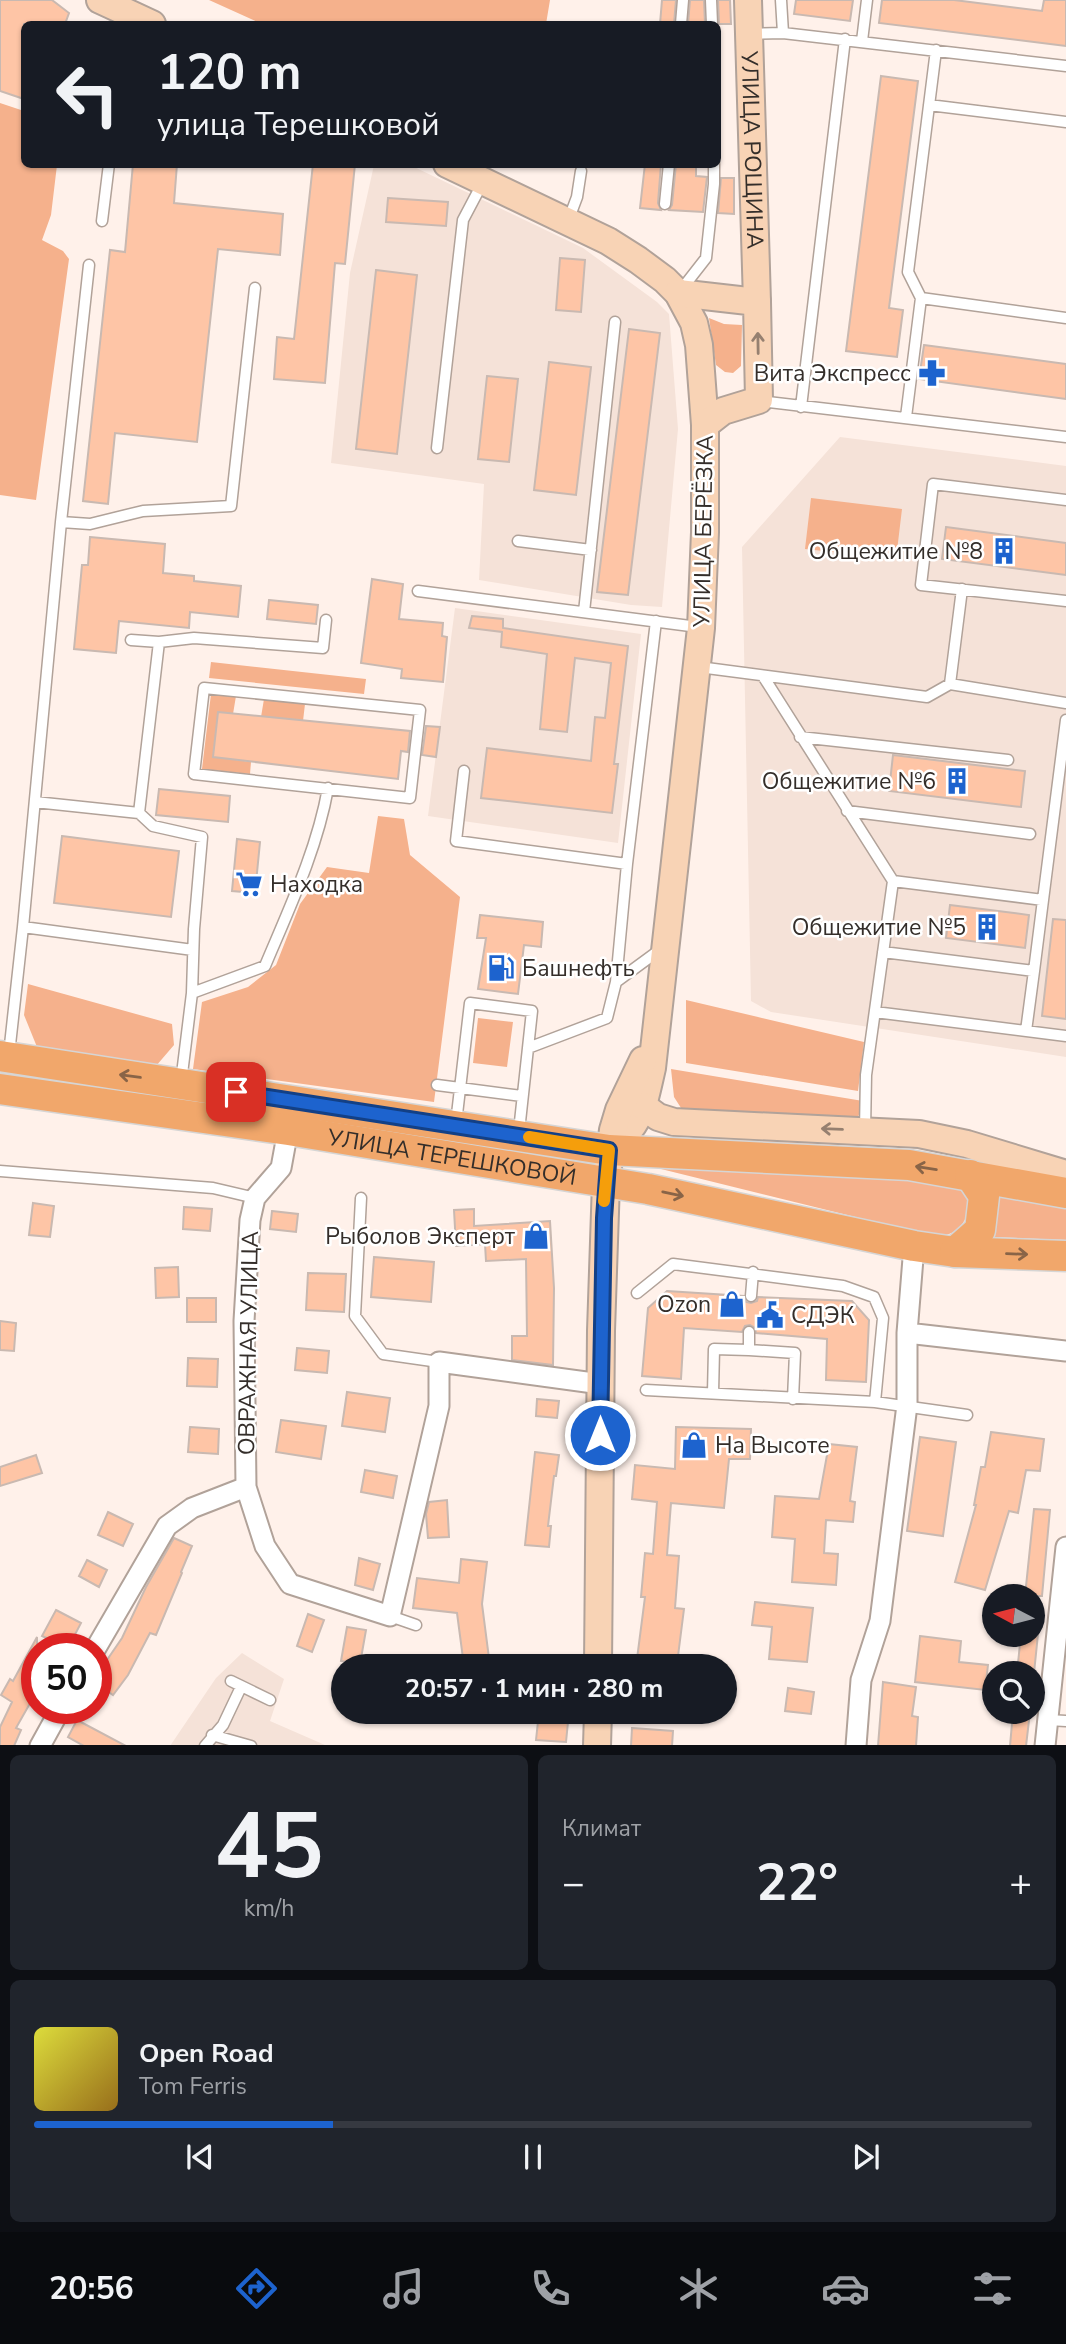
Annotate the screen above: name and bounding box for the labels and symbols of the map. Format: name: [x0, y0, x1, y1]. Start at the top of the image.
street label: УЛИЦА РОЩИНА: [733, 49, 770, 250]
one-way arrow: [751, 332, 765, 355]
place label: Вита Экспресс: [754, 358, 911, 389]
pharmacy icon: Вита Экспресс: [917, 358, 947, 388]
street label: УЛИЦА БЕРЁЗКА: [686, 434, 721, 628]
place label: Общежитие №8: [809, 536, 983, 567]
building icon: Общежитие №8: [989, 536, 1019, 566]
place label: Общежитие №6: [762, 766, 936, 797]
building icon: Общежитие №6: [942, 766, 972, 796]
supermarket icon: Находка: [234, 869, 264, 899]
place label: Находка: [270, 869, 363, 900]
place label: Общежитие №5: [792, 912, 966, 943]
building icon: Общежитие №5: [972, 912, 1002, 942]
fuel station icon: Башнефть: [486, 953, 516, 983]
place label: Башнефть: [522, 953, 635, 984]
pin: [206, 1062, 266, 1122]
one-way arrow: [119, 1069, 142, 1082]
street label: УЛИЦА ТЕРЕШКОВОЙ: [324, 1122, 579, 1193]
one-way arrow: [821, 1123, 844, 1136]
one-way arrow: [916, 1161, 938, 1174]
one-way arrow: [661, 1187, 684, 1201]
place label: Рыболов Эксперт: [325, 1221, 516, 1252]
shop icon: Рыболов Эксперт: [521, 1221, 551, 1251]
street label: ОВРАЖНАЯ УЛИЦА: [231, 1230, 266, 1455]
one-way arrow: [1005, 1247, 1028, 1261]
place label: Ozon: [657, 1289, 711, 1320]
shop icon: Ozon: [717, 1289, 747, 1319]
public building icon: СДЭК: [755, 1300, 785, 1330]
place label: СДЭК: [791, 1300, 855, 1331]
position arrow: [563, 1398, 637, 1472]
shop icon: На Высоте: [679, 1430, 709, 1460]
place label: На Высоте: [715, 1430, 830, 1461]
north arrow: [982, 1584, 1045, 1647]
speed limit sign: 50: [21, 1633, 112, 1724]

